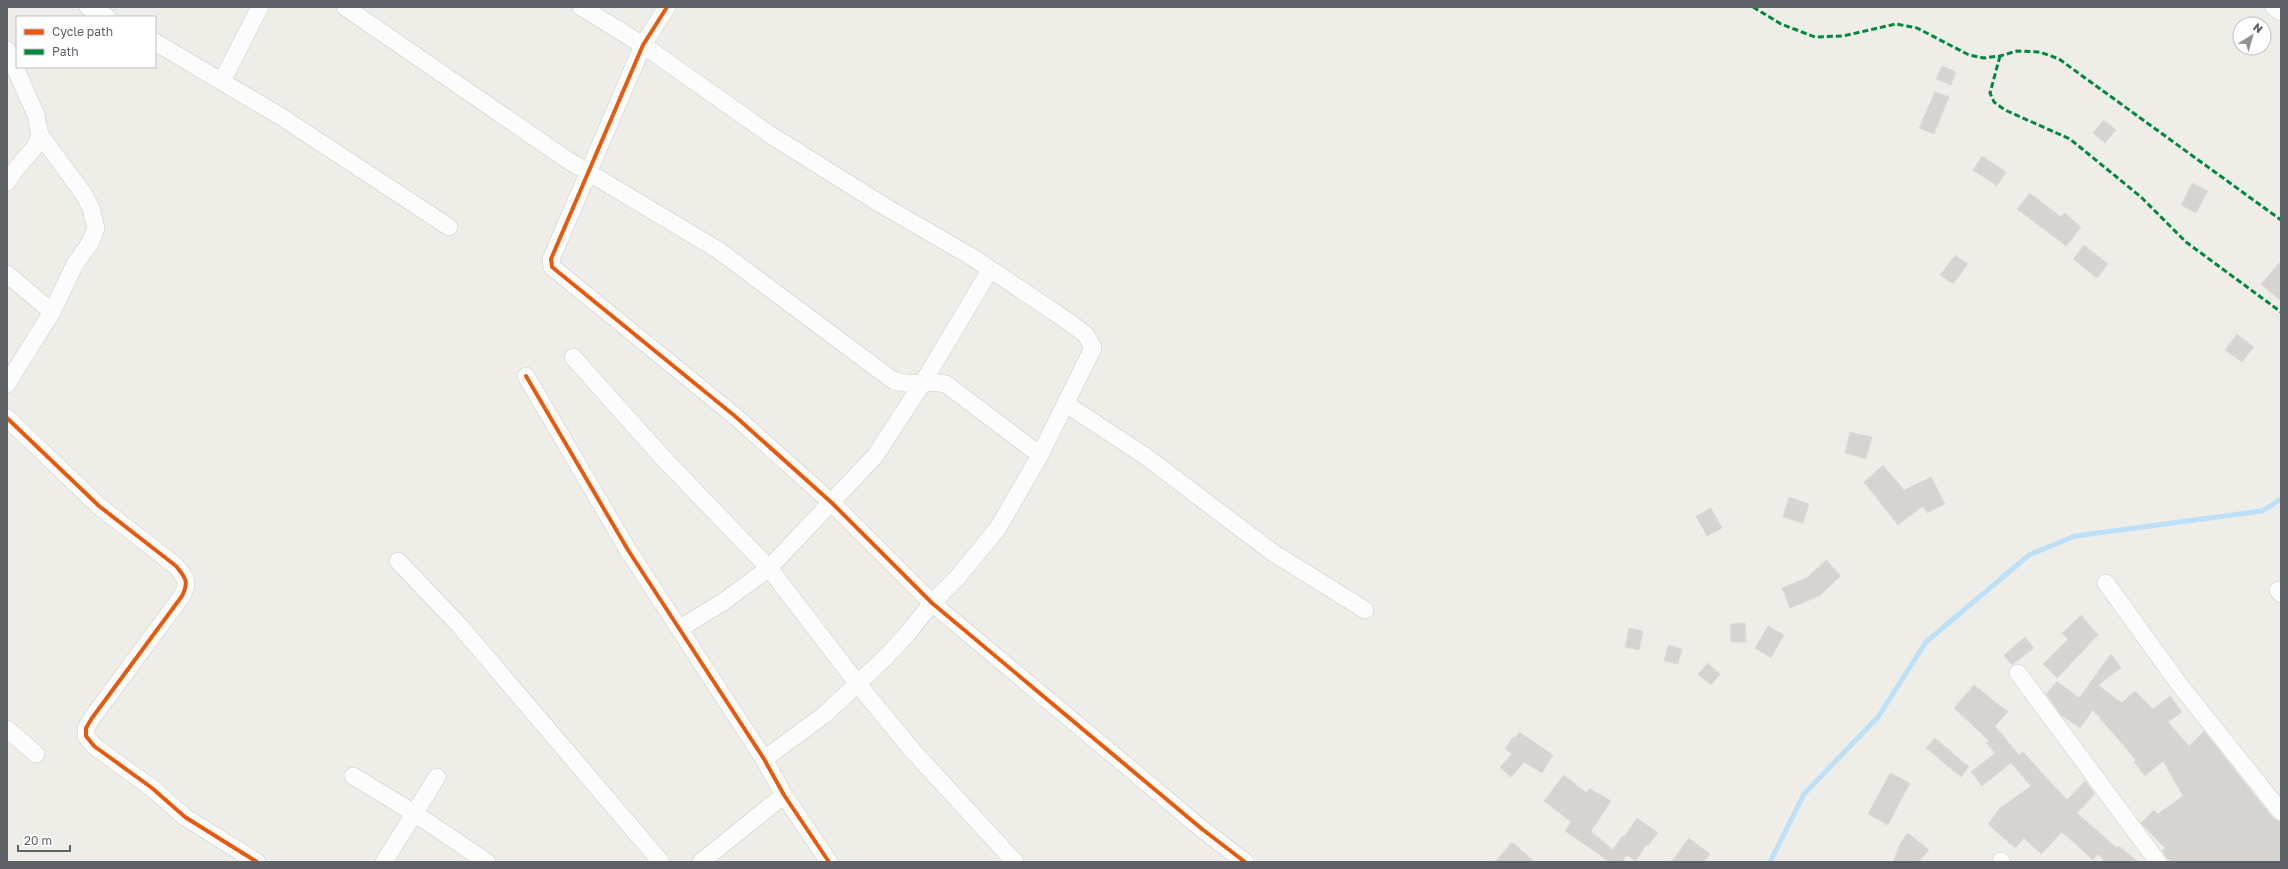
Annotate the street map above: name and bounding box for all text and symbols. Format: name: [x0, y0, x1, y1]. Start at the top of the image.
legend: [16, 16, 156, 68]
north arrow: [2232, 16, 2272, 56]
text: N: [2251, 20, 2266, 35]
text: Cycle path: [52, 24, 113, 39]
text: Path: [52, 44, 79, 59]
scale bar: [18, 827, 70, 853]
text: 20 m: [24, 833, 52, 848]

